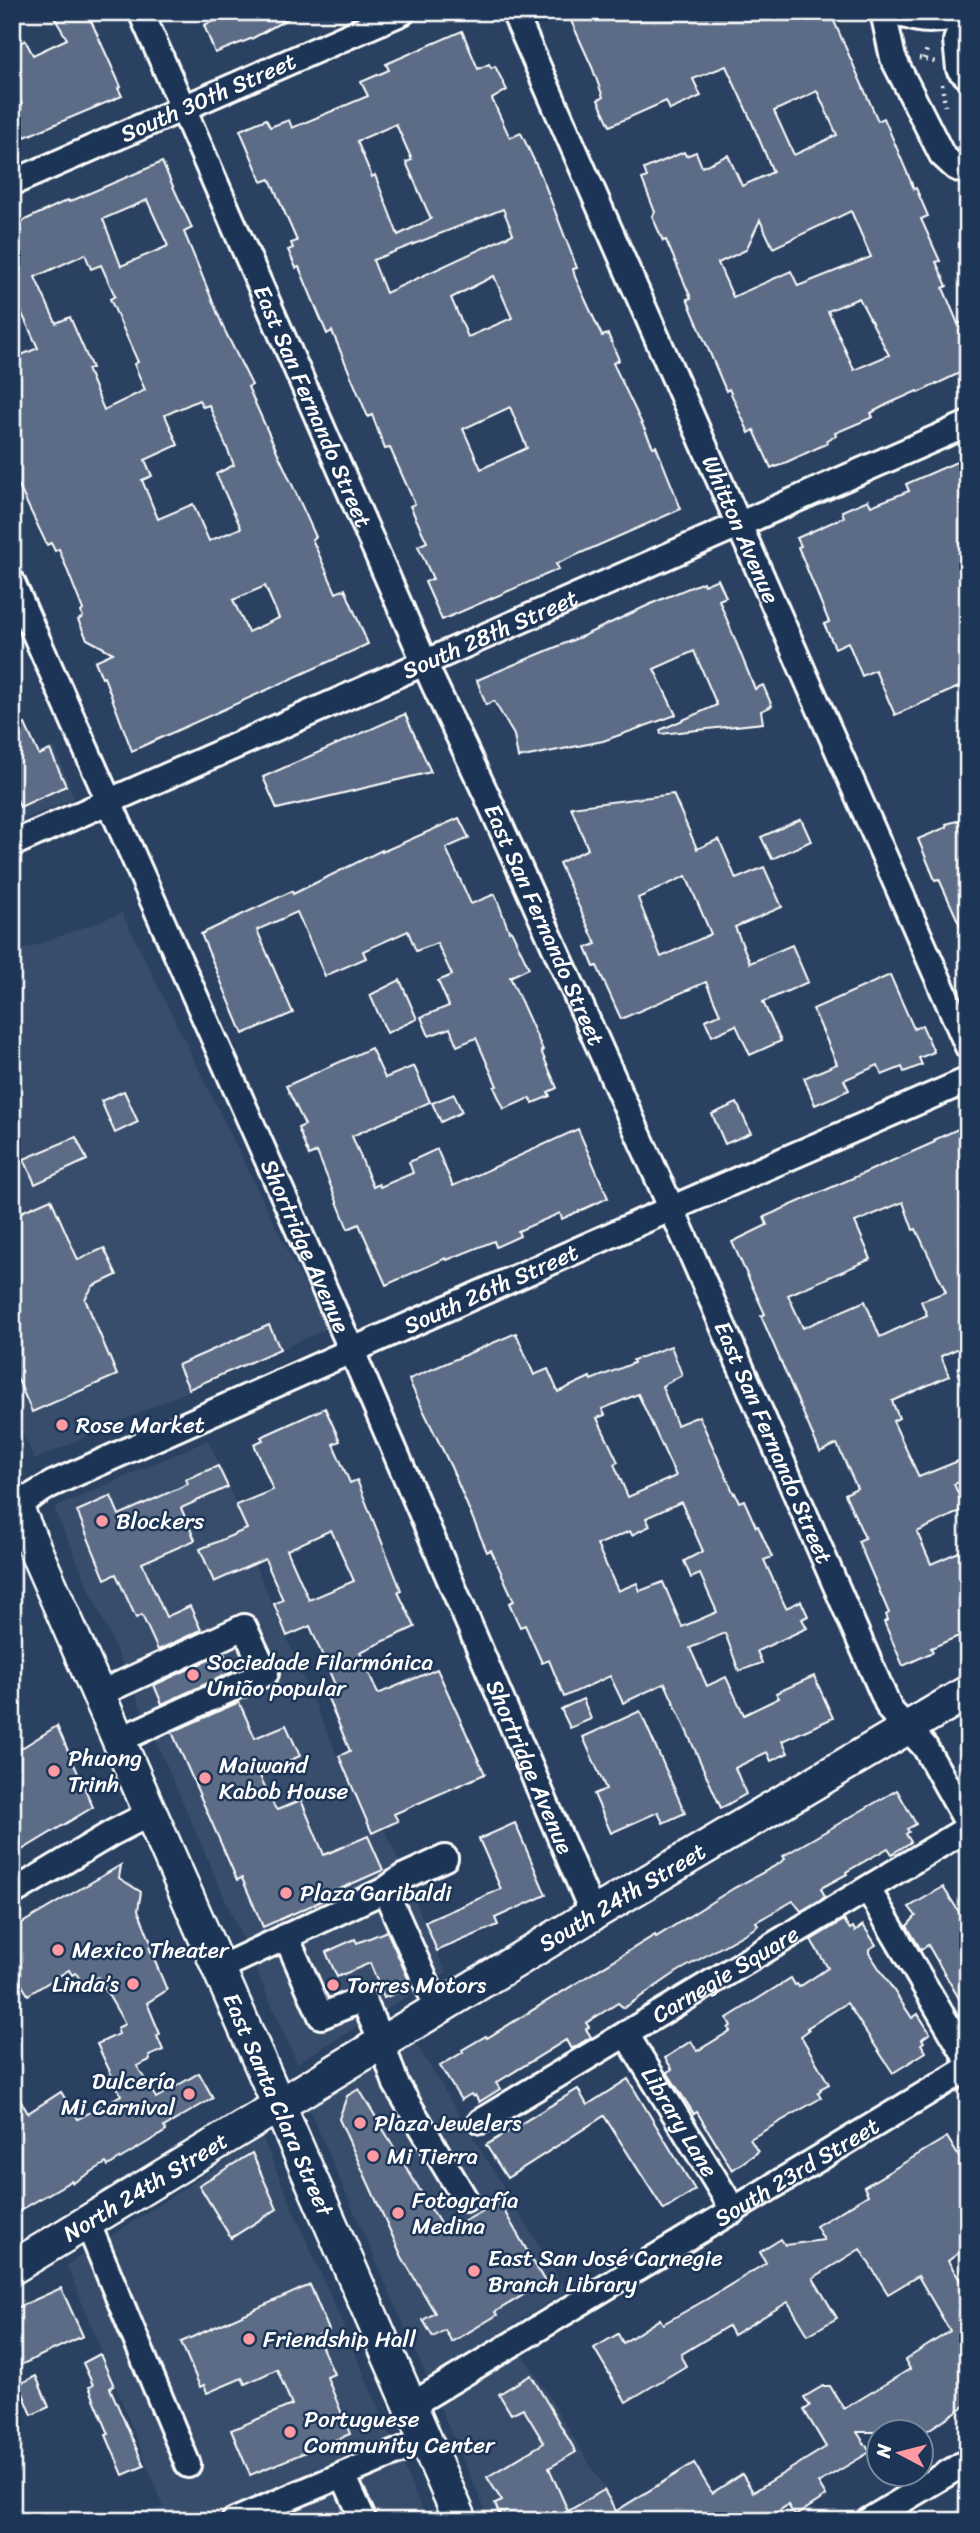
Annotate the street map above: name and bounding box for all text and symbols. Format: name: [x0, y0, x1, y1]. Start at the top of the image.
street label: South 30th Street: [114, 41, 303, 154]
street label: East San Fernando Street: [241, 278, 383, 535]
street label: Whitton Avenue: [690, 449, 791, 611]
street label: South 28th Street: [395, 578, 585, 691]
street label: East San Fernando Street: [472, 797, 616, 1053]
street label: Shortridge Avenue: [249, 1152, 362, 1340]
street label: South 26th Street: [397, 1232, 585, 1346]
street label: East San Fernando Street: [702, 1314, 844, 1571]
place label: Rose Market: [76, 1405, 205, 1446]
marker: Rose Market: [54, 1417, 70, 1433]
place label: Blockers: [116, 1501, 205, 1542]
marker: Blockers: [94, 1513, 110, 1529]
place label: Sociedade Filarmónica União popular: [207, 1642, 434, 1709]
marker: Sociedade Filarmónica União popular: [185, 1667, 201, 1683]
street label: Shortridge Avenue: [474, 1673, 585, 1861]
place label: Phuong Trinh: [68, 1738, 142, 1805]
place label: Maiwand Kabob House: [219, 1745, 349, 1812]
marker: Phuong Trinh: [46, 1763, 62, 1779]
marker: Maiwand Kabob House: [197, 1770, 213, 1786]
street label: South 24th Street: [531, 1831, 714, 1964]
place label: Plaza Garibaldi: [300, 1873, 452, 1914]
marker: Plaza Garibaldi: [278, 1885, 294, 1901]
street label: Carnegie Square: [644, 1914, 807, 2035]
place label: Mexico Theater: [72, 1930, 230, 1971]
marker: Mexico Theater: [50, 1942, 66, 1958]
place label: Linda’s: [52, 1964, 120, 2005]
place label: Torres Motors: [347, 1965, 487, 2006]
marker: Linda’s: [125, 1976, 141, 1992]
marker: Torres Motors: [325, 1977, 341, 1993]
street label: East Santa Clara Street: [211, 1986, 346, 2224]
street label: Library Lane: [629, 2058, 729, 2186]
place label: Dulcería Mi Carnival: [61, 2061, 175, 2128]
marker: Dulcería Mi Carnival: [181, 2086, 197, 2102]
place label: Plaza Jewelers: [374, 2103, 522, 2144]
street label: South 23rd Street: [706, 2106, 888, 2238]
marker: Plaza Jewelers: [352, 2115, 368, 2131]
street label: North 24th Street: [55, 2121, 236, 2254]
place label: Mi Tierra: [387, 2136, 478, 2177]
marker: Mi Tierra: [365, 2148, 381, 2164]
place label: Fotografía Medina: [412, 2180, 519, 2247]
marker: Fotografía Medina: [390, 2205, 406, 2221]
place label: East San José Carnegie Branch Library: [488, 2238, 723, 2305]
marker: East San José Carnegie Branch Library: [466, 2263, 482, 2279]
place label: Friendship Hall: [263, 2319, 416, 2360]
marker: Friendship Hall: [241, 2331, 257, 2347]
place label: Portuguese Community Center: [304, 2399, 496, 2466]
north arrow: [864, 2418, 934, 2488]
marker: Portuguese Community Center: [282, 2424, 298, 2440]
text: N: [866, 2442, 901, 2461]

